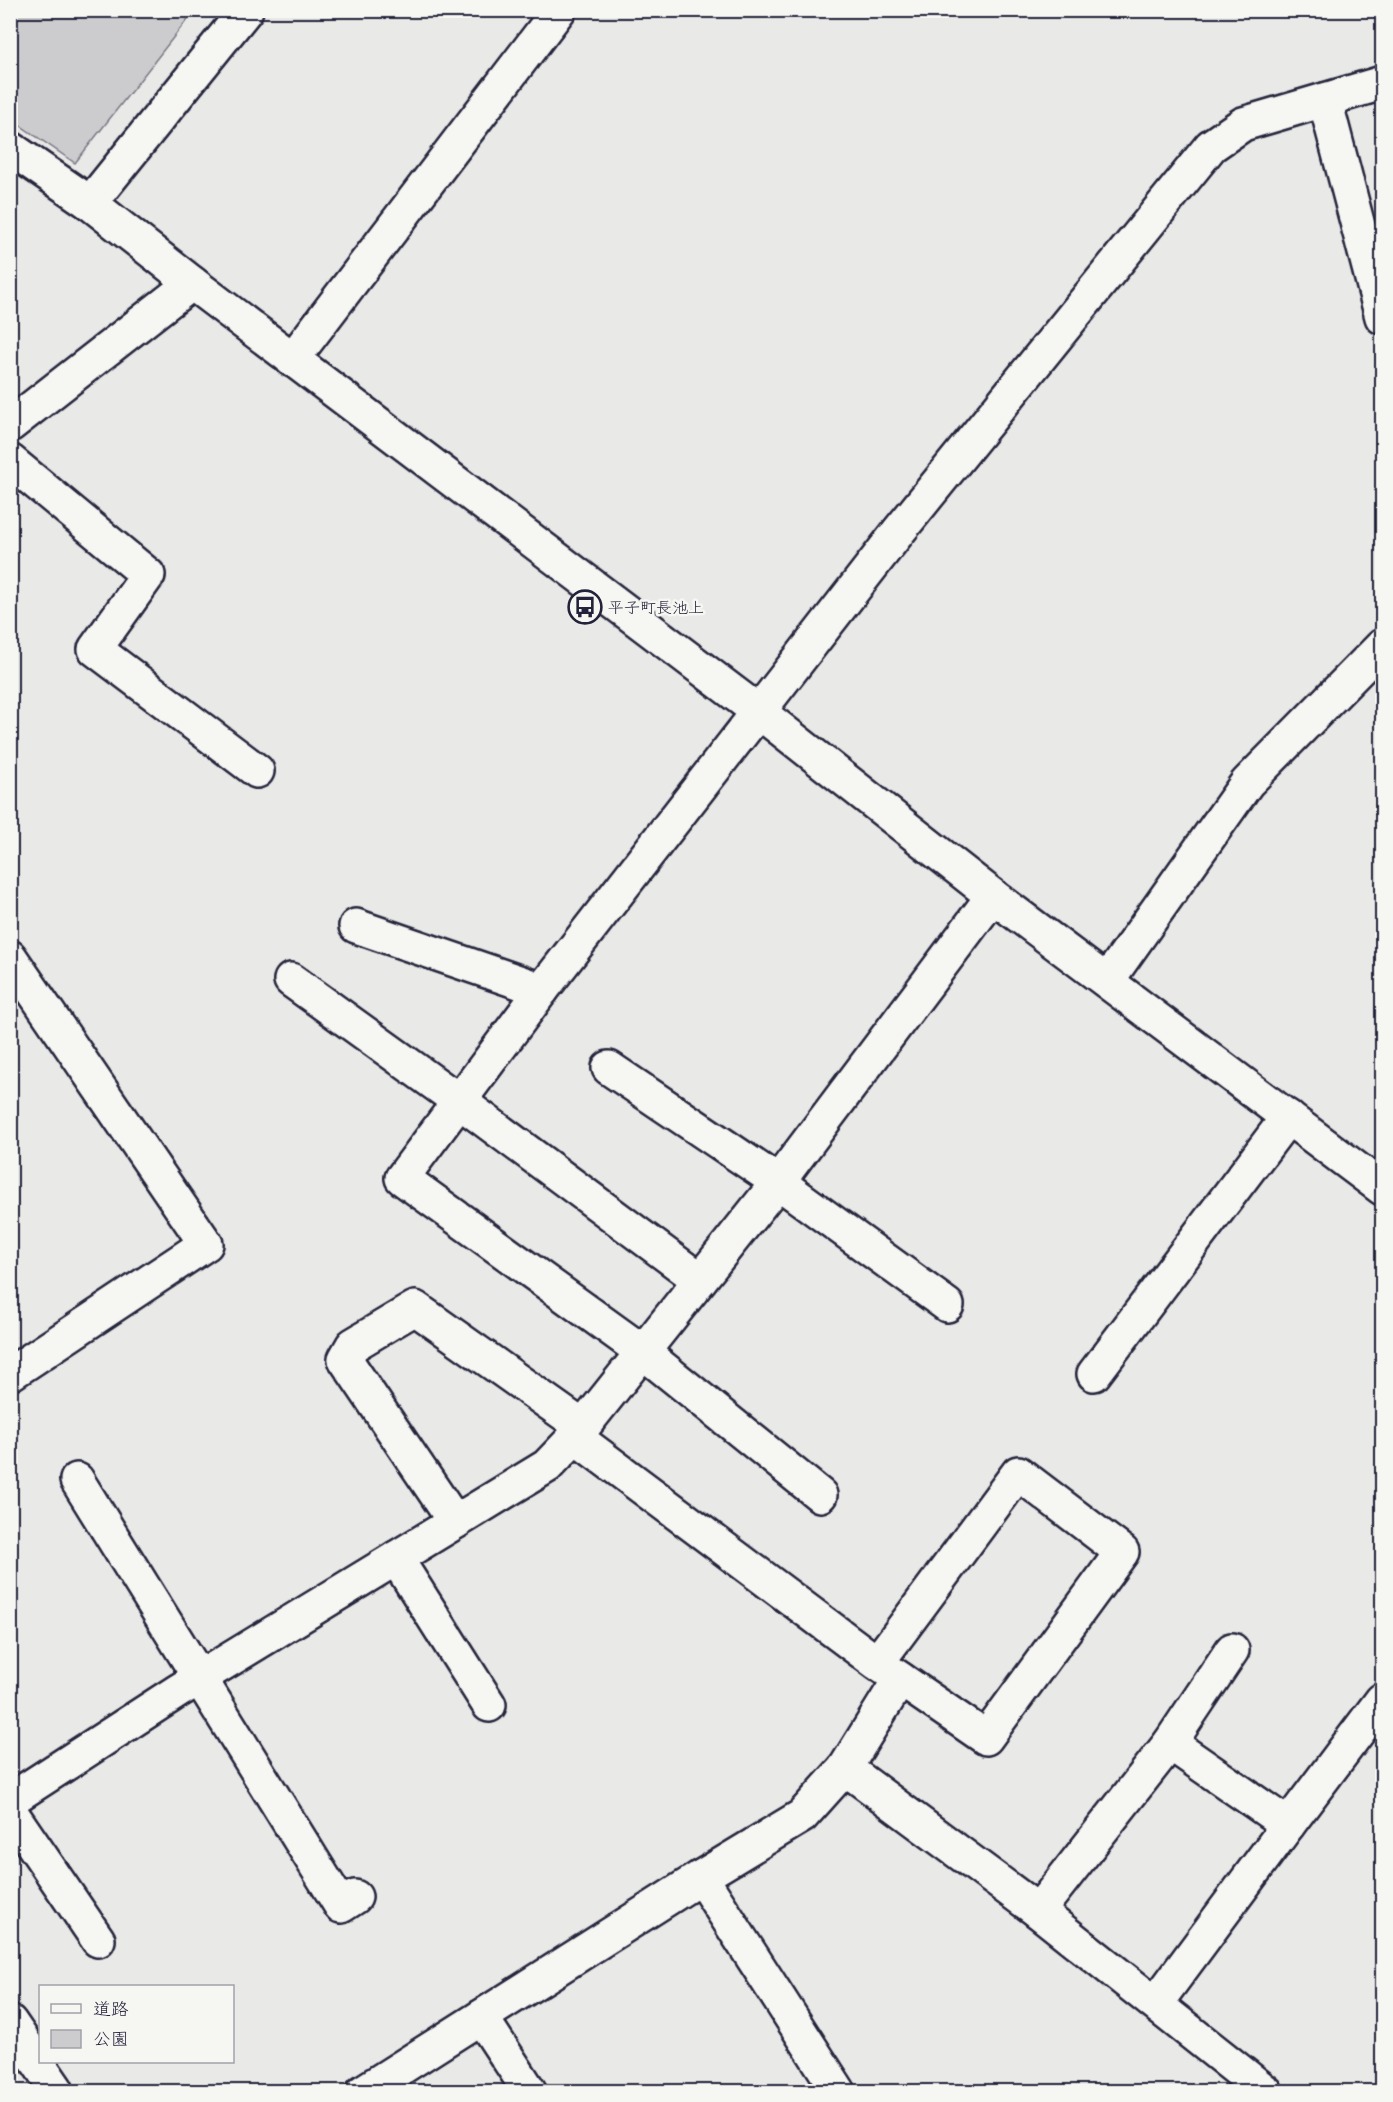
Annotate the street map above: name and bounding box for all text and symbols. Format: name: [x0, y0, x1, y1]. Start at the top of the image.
bus stop icon: 平子町長池上: [567, 589, 603, 625]
place label: 平子町長池上: [608, 599, 704, 618]
legend: [39, 1985, 234, 2063]
text: 道路: [93, 1999, 129, 2020]
text: 公園: [93, 2029, 129, 2050]

